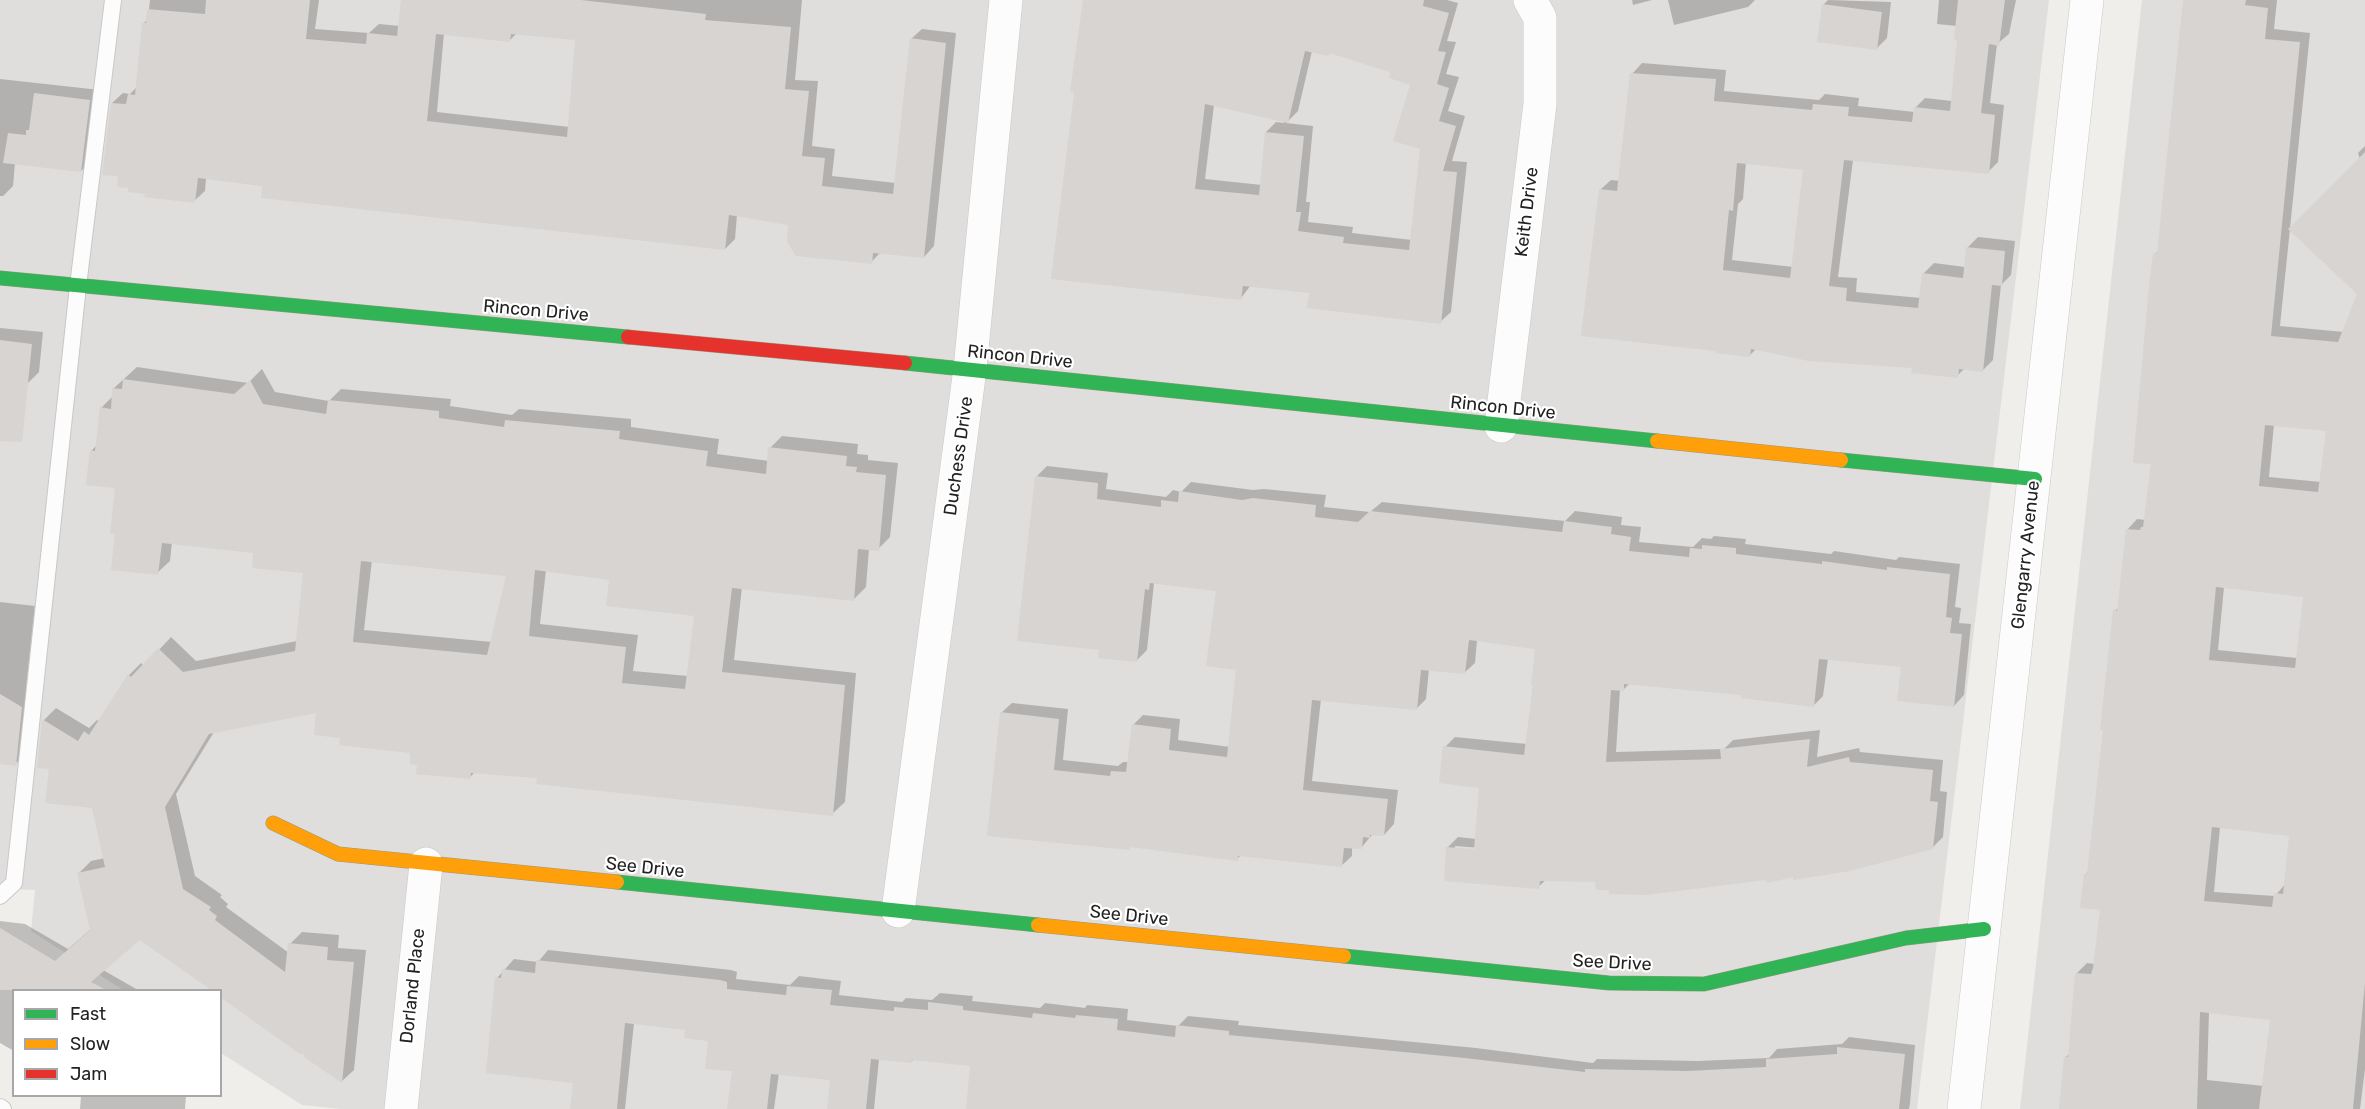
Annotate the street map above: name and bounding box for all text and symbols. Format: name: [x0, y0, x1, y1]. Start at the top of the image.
street label: Keith Drive: [1511, 166, 1543, 258]
street label: Rincon Drive: [482, 296, 590, 326]
street label: Rincon Drive: [966, 341, 1074, 373]
street label: Rincon Drive: [1449, 392, 1557, 424]
street label: Duchess Drive: [940, 395, 978, 517]
street label: Glengarry Avenue: [2007, 480, 2045, 630]
street label: See Drive: [605, 853, 685, 883]
street label: See Drive: [1089, 901, 1169, 931]
street label: Dorland Place: [396, 927, 430, 1045]
street label: See Drive: [1572, 950, 1652, 976]
legend: [12, 989, 222, 1097]
text: Fast: [70, 1003, 106, 1025]
text: Slow: [70, 1033, 110, 1055]
text: Jam: [70, 1063, 107, 1085]

